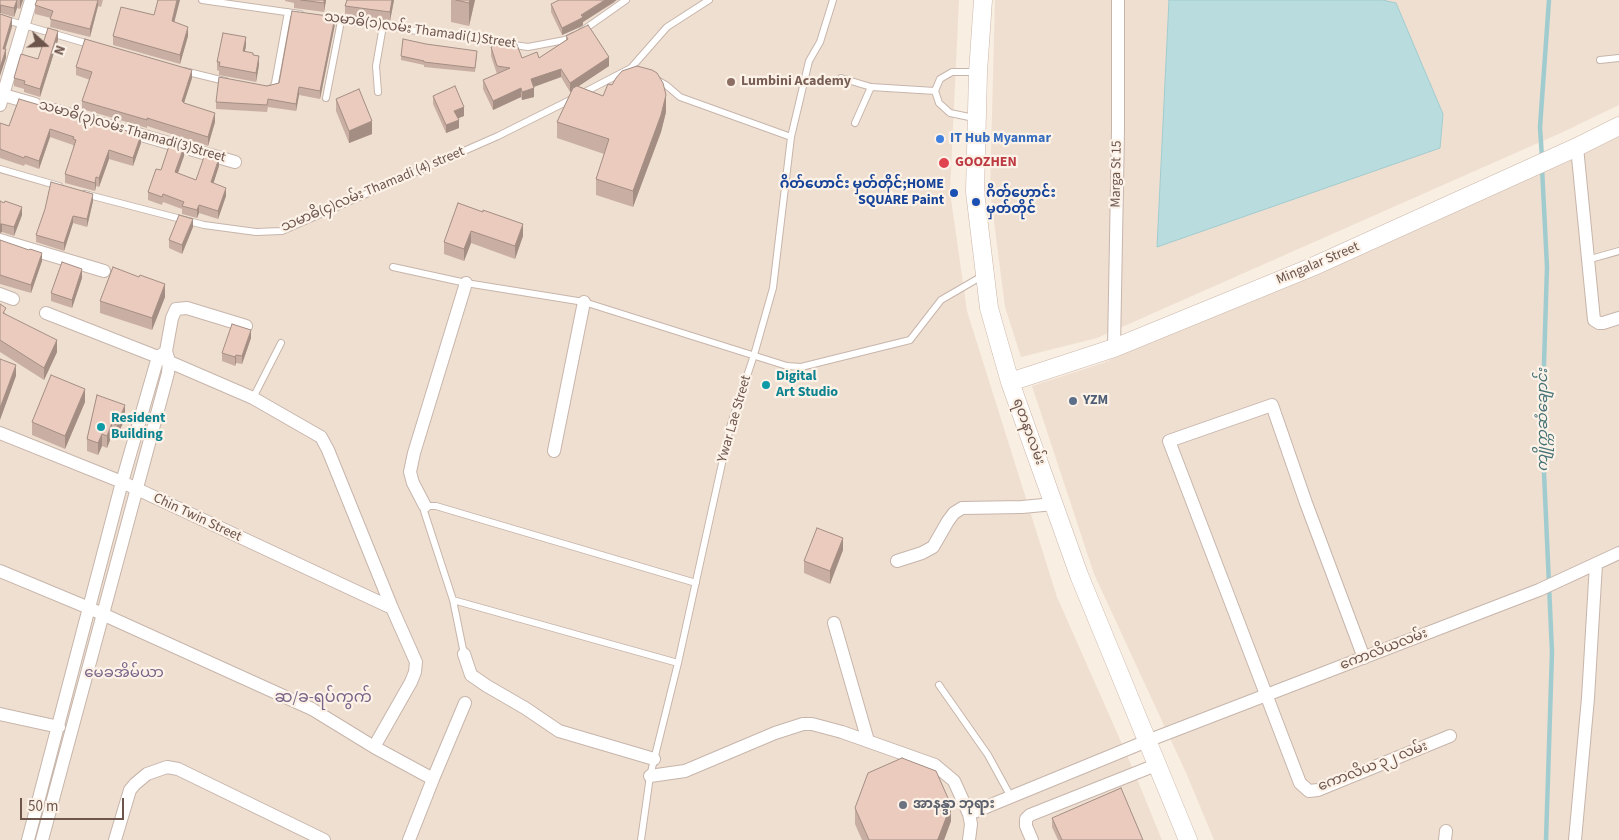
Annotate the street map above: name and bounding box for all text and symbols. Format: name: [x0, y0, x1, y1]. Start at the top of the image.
street label: သမာဓိ(၁)လမ်း Thamadi(1)Street: [323, 9, 517, 53]
north arrow: [20, 20, 70, 70]
text: N: [48, 42, 70, 58]
place label: Lumbini Academy: [741, 74, 851, 90]
marker: Lumbini Academy: [725, 76, 737, 88]
street label: သမာဓိ(၃)လမ်း Thamadi(3)Street: [37, 97, 227, 167]
place label: IT Hub Myanmar: [950, 131, 1051, 147]
marker: IT Hub Myanmar: [934, 133, 946, 145]
street label: Marga St 15: [1108, 140, 1126, 208]
street label: သမာဓိ(၄)လမ်း Thamadi (4) street: [279, 144, 467, 236]
place label: GOOZHEN: [955, 155, 1017, 171]
marker: GOOZHEN: [937, 156, 951, 170]
place label: ဂိတ်ဟောင်း မှတ်တိုင်;HOME SQUARE Paint: [780, 177, 944, 210]
place label: ဂိတ်ဟောင်း မှတ်တိုင်: [986, 186, 1056, 218]
marker: ဂိတ်ဟောင်း မှတ်တိုင်;HOME SQUARE Paint: [948, 187, 960, 199]
marker: ဂိတ်ဟောင်း မှတ်တိုင်: [970, 196, 982, 208]
street label: Mingalar Street: [1274, 239, 1362, 289]
water label: ကျိုက္ကဆံချောင်း: [1535, 368, 1553, 472]
place label: Digital Art Studio: [776, 369, 838, 402]
street label: Ywar Lae Street: [715, 374, 755, 464]
marker: Digital Art Studio: [760, 379, 772, 391]
place label: YZM: [1083, 393, 1108, 409]
marker: YZM: [1067, 395, 1079, 407]
street label: ရတနာလမ်း: [1008, 396, 1048, 468]
place label: Resident Building: [111, 411, 165, 444]
marker: Resident Building: [95, 421, 107, 433]
street label: Chin Twin Street: [150, 490, 244, 546]
street label: ကောလိယလမ်း: [1338, 626, 1430, 674]
district label: မေခအိမ်ယာ: [84, 665, 164, 683]
district label: ဆ/ခ-ရပ်ကွက်: [274, 688, 372, 708]
street label: ကောလိယ ၃၂ လမ်း: [1316, 738, 1430, 796]
scale bar: [22, 788, 126, 820]
text: 50 m: [28, 796, 58, 817]
place label: အာနန္ဒာ ဘုရား: [913, 797, 995, 813]
marker: အာနန္ဒာ ဘုရား: [897, 799, 909, 811]

